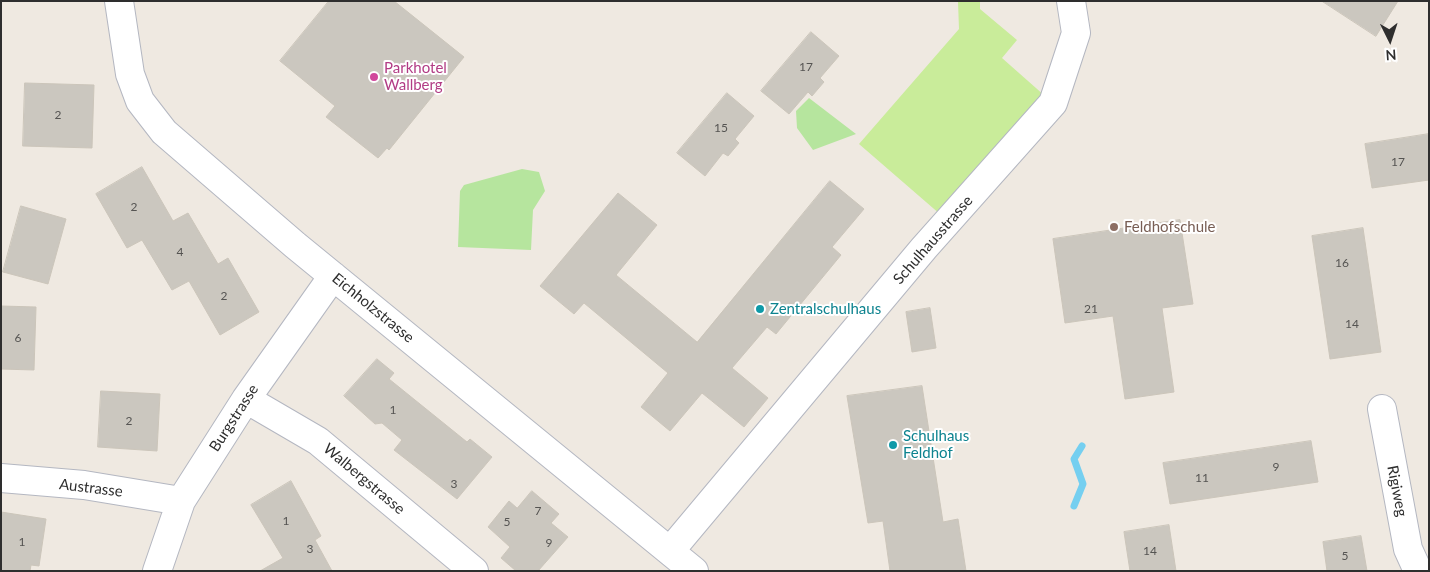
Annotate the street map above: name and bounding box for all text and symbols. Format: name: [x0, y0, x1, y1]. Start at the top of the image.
north arrow: [1365, 15, 1415, 65]
text: N: [1385, 47, 1397, 64]
place label: Parkhotel Wallberg: [384, 59, 447, 94]
house number: 17: [799, 60, 813, 74]
marker: Parkhotel Wallberg: [368, 71, 380, 83]
house number: 2: [55, 108, 61, 122]
house number: 15: [714, 121, 728, 135]
house number: 17: [1391, 155, 1405, 169]
street label: Schulhausstrasse: [890, 192, 976, 288]
house number: 2: [131, 200, 137, 214]
place label: Feldhofschule: [1124, 218, 1216, 236]
marker: Feldhofschule: [1108, 221, 1120, 233]
house number: 4: [177, 245, 183, 259]
house number: 16: [1335, 256, 1349, 270]
street label: Eichholzstrasse: [328, 269, 418, 347]
house number: 2: [221, 289, 227, 303]
place label: Zentralschulhaus: [770, 300, 881, 318]
house number: 21: [1084, 302, 1098, 316]
marker: Zentralschulhaus: [754, 303, 766, 315]
house number: 14: [1345, 317, 1359, 331]
house number: 6: [15, 331, 21, 345]
street label: Burgstrasse: [206, 381, 262, 455]
house number: 1: [390, 403, 396, 417]
house number: 2: [126, 414, 132, 428]
place label: Schulhaus Feldhof: [903, 427, 969, 462]
marker: Schulhaus Feldhof: [887, 439, 899, 451]
street label: Walbergstrasse: [320, 440, 408, 518]
house number: 9: [1273, 460, 1279, 474]
street label: Rigiweg: [1383, 464, 1411, 518]
house number: 11: [1195, 471, 1209, 485]
street label: Austrasse: [58, 475, 124, 501]
house number: 3: [451, 477, 457, 491]
house number: 7: [535, 504, 541, 518]
house number: 1: [283, 514, 289, 528]
house number: 5: [504, 515, 510, 529]
house number: 1: [19, 535, 25, 549]
house number: 9: [546, 536, 552, 550]
house number: 3: [307, 542, 313, 556]
house number: 14: [1143, 544, 1157, 558]
house number: 5: [1342, 549, 1348, 563]

